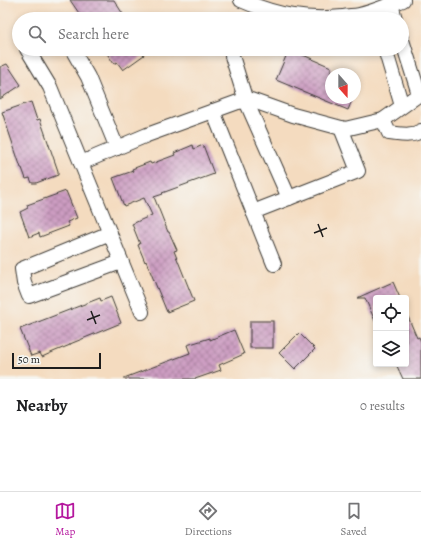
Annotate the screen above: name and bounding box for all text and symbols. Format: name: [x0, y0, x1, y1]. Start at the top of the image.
search box: [12, 12, 409, 56]
icon: search: [26, 23, 48, 45]
text: Search here: [58, 24, 129, 44]
north arrow: [325, 68, 361, 104]
map controls: [373, 295, 409, 367]
button: locate: [373, 295, 409, 331]
button: layers: [373, 331, 409, 367]
scale bar: [12, 351, 101, 370]
text: 50 m: [18, 352, 40, 367]
text: Nearby: [16, 394, 67, 417]
text: 0 results: [360, 397, 405, 414]
tab: Map: [54, 500, 76, 539]
tab: Directions: [185, 500, 232, 539]
tab: Saved: [341, 500, 367, 539]

